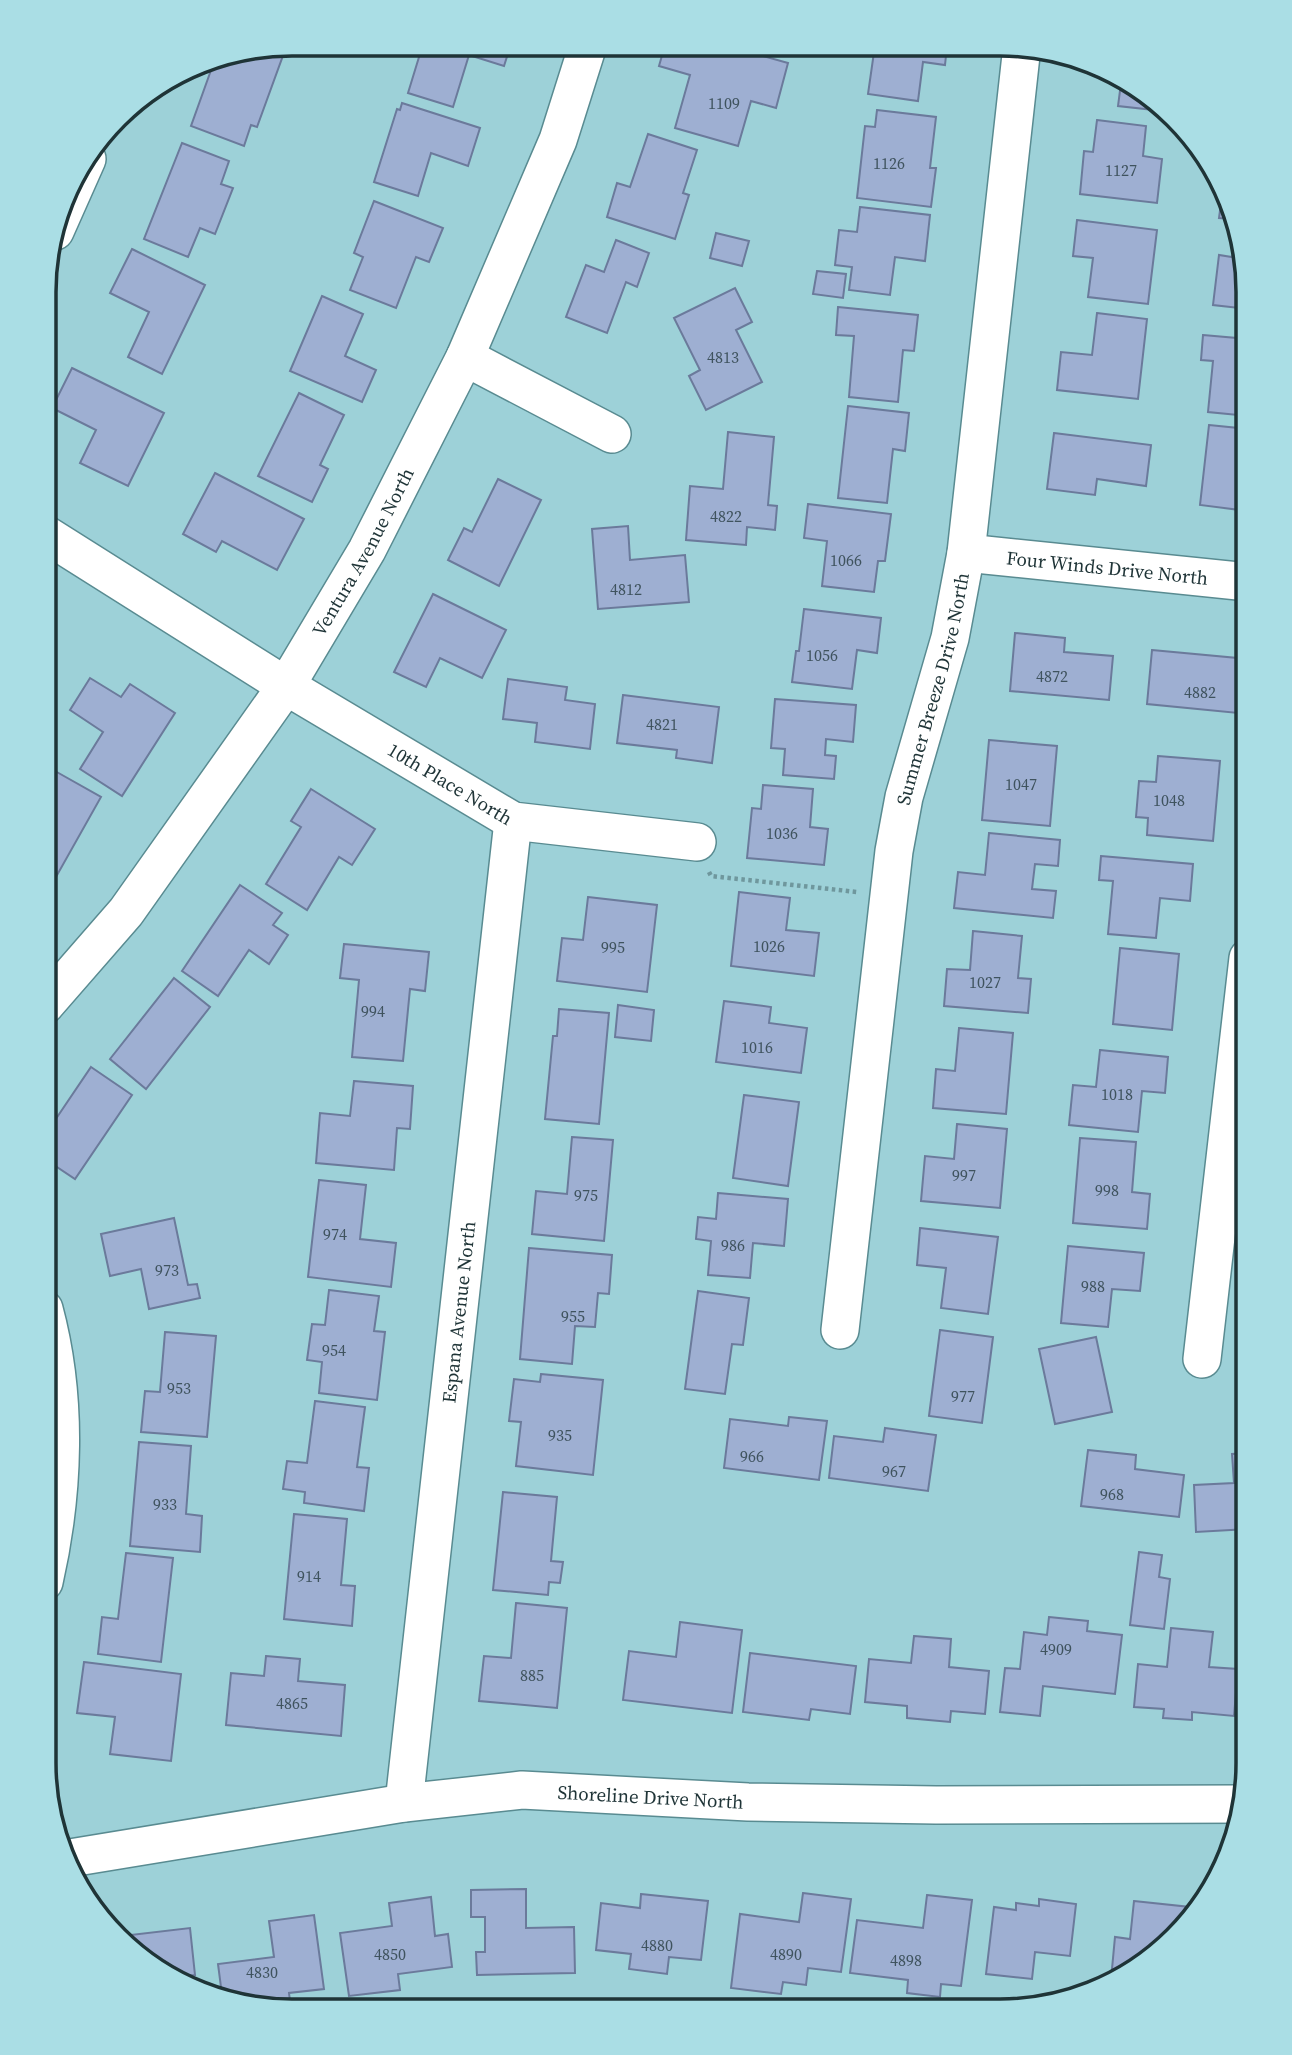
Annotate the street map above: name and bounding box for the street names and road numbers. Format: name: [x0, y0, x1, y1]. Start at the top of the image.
street label: Ventura Avenue North: [306, 463, 420, 641]
street label: Four Winds Drive North: [1005, 544, 1209, 591]
street label: Summer Breeze Drive North: [890, 570, 975, 807]
street label: 10th Place North: [383, 736, 517, 831]
street label: Espana Avenue North: [435, 1220, 482, 1404]
street label: Shoreline Drive North: [557, 1779, 744, 1815]

